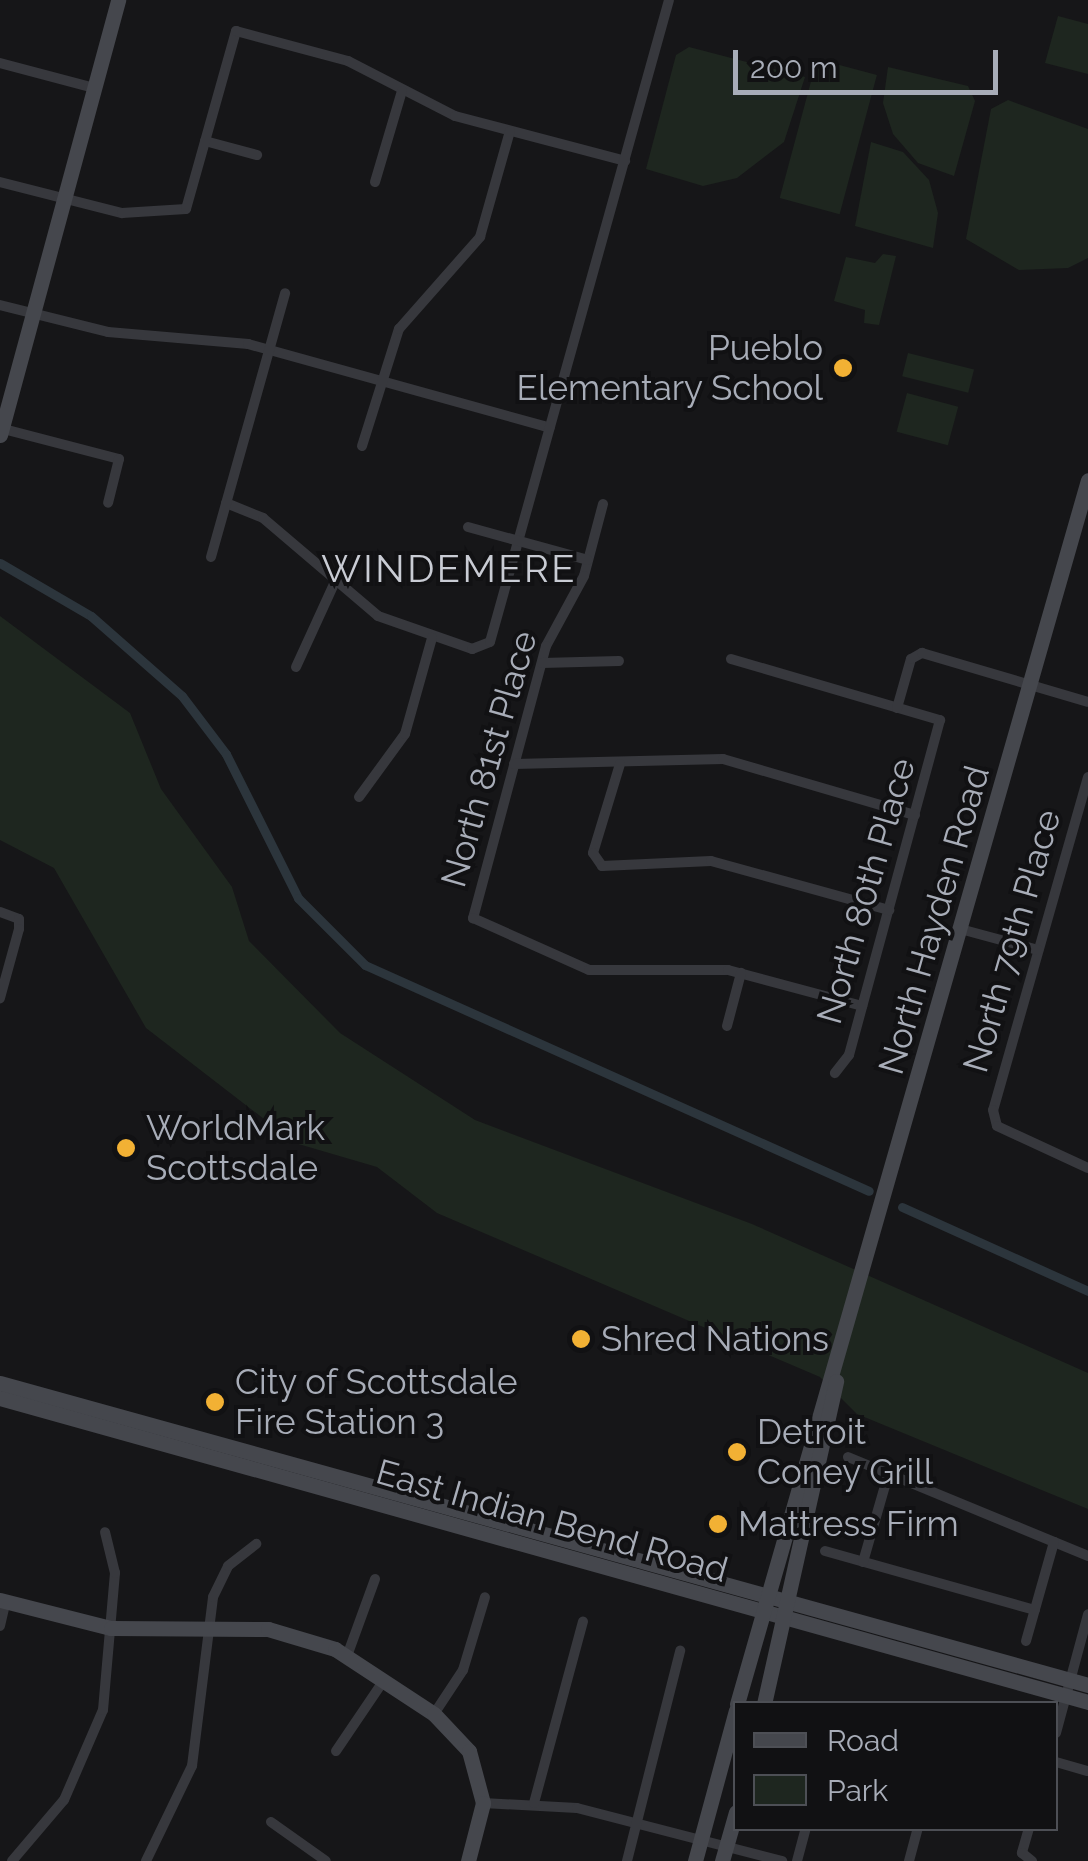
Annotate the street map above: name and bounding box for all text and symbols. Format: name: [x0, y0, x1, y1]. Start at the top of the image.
scale bar: [738, 30, 1003, 92]
text: 200 m: [750, 50, 838, 85]
place label: Pueblo Elementary School: [516, 327, 823, 409]
marker: Pueblo Elementary School: [832, 357, 854, 379]
district label: WINDEMERE: [321, 546, 577, 592]
street label: North 81st Place: [432, 626, 546, 892]
street label: North 80th Place: [808, 753, 924, 1029]
street label: North Hayden Road: [870, 761, 998, 1079]
street label: North 79th Place: [954, 805, 1070, 1077]
place label: WorldMark Scottsdale: [146, 1107, 325, 1189]
marker: WorldMark Scottsdale: [115, 1137, 137, 1159]
place label: Shred Nations: [601, 1318, 829, 1360]
marker: Shred Nations: [570, 1328, 592, 1350]
place label: City of Scottsdale Fire Station 3: [235, 1361, 519, 1443]
marker: City of Scottsdale Fire Station 3: [204, 1391, 226, 1413]
place label: Detroit Coney Grill: [757, 1411, 934, 1493]
marker: Detroit Coney Grill: [726, 1441, 748, 1463]
street label: East Indian Bend Road: [371, 1451, 733, 1591]
place label: Mattress Firm: [738, 1503, 959, 1545]
marker: Mattress Firm: [707, 1513, 729, 1535]
legend: [733, 1701, 1058, 1831]
text: Road: [827, 1723, 899, 1758]
text: Park: [827, 1773, 888, 1808]

